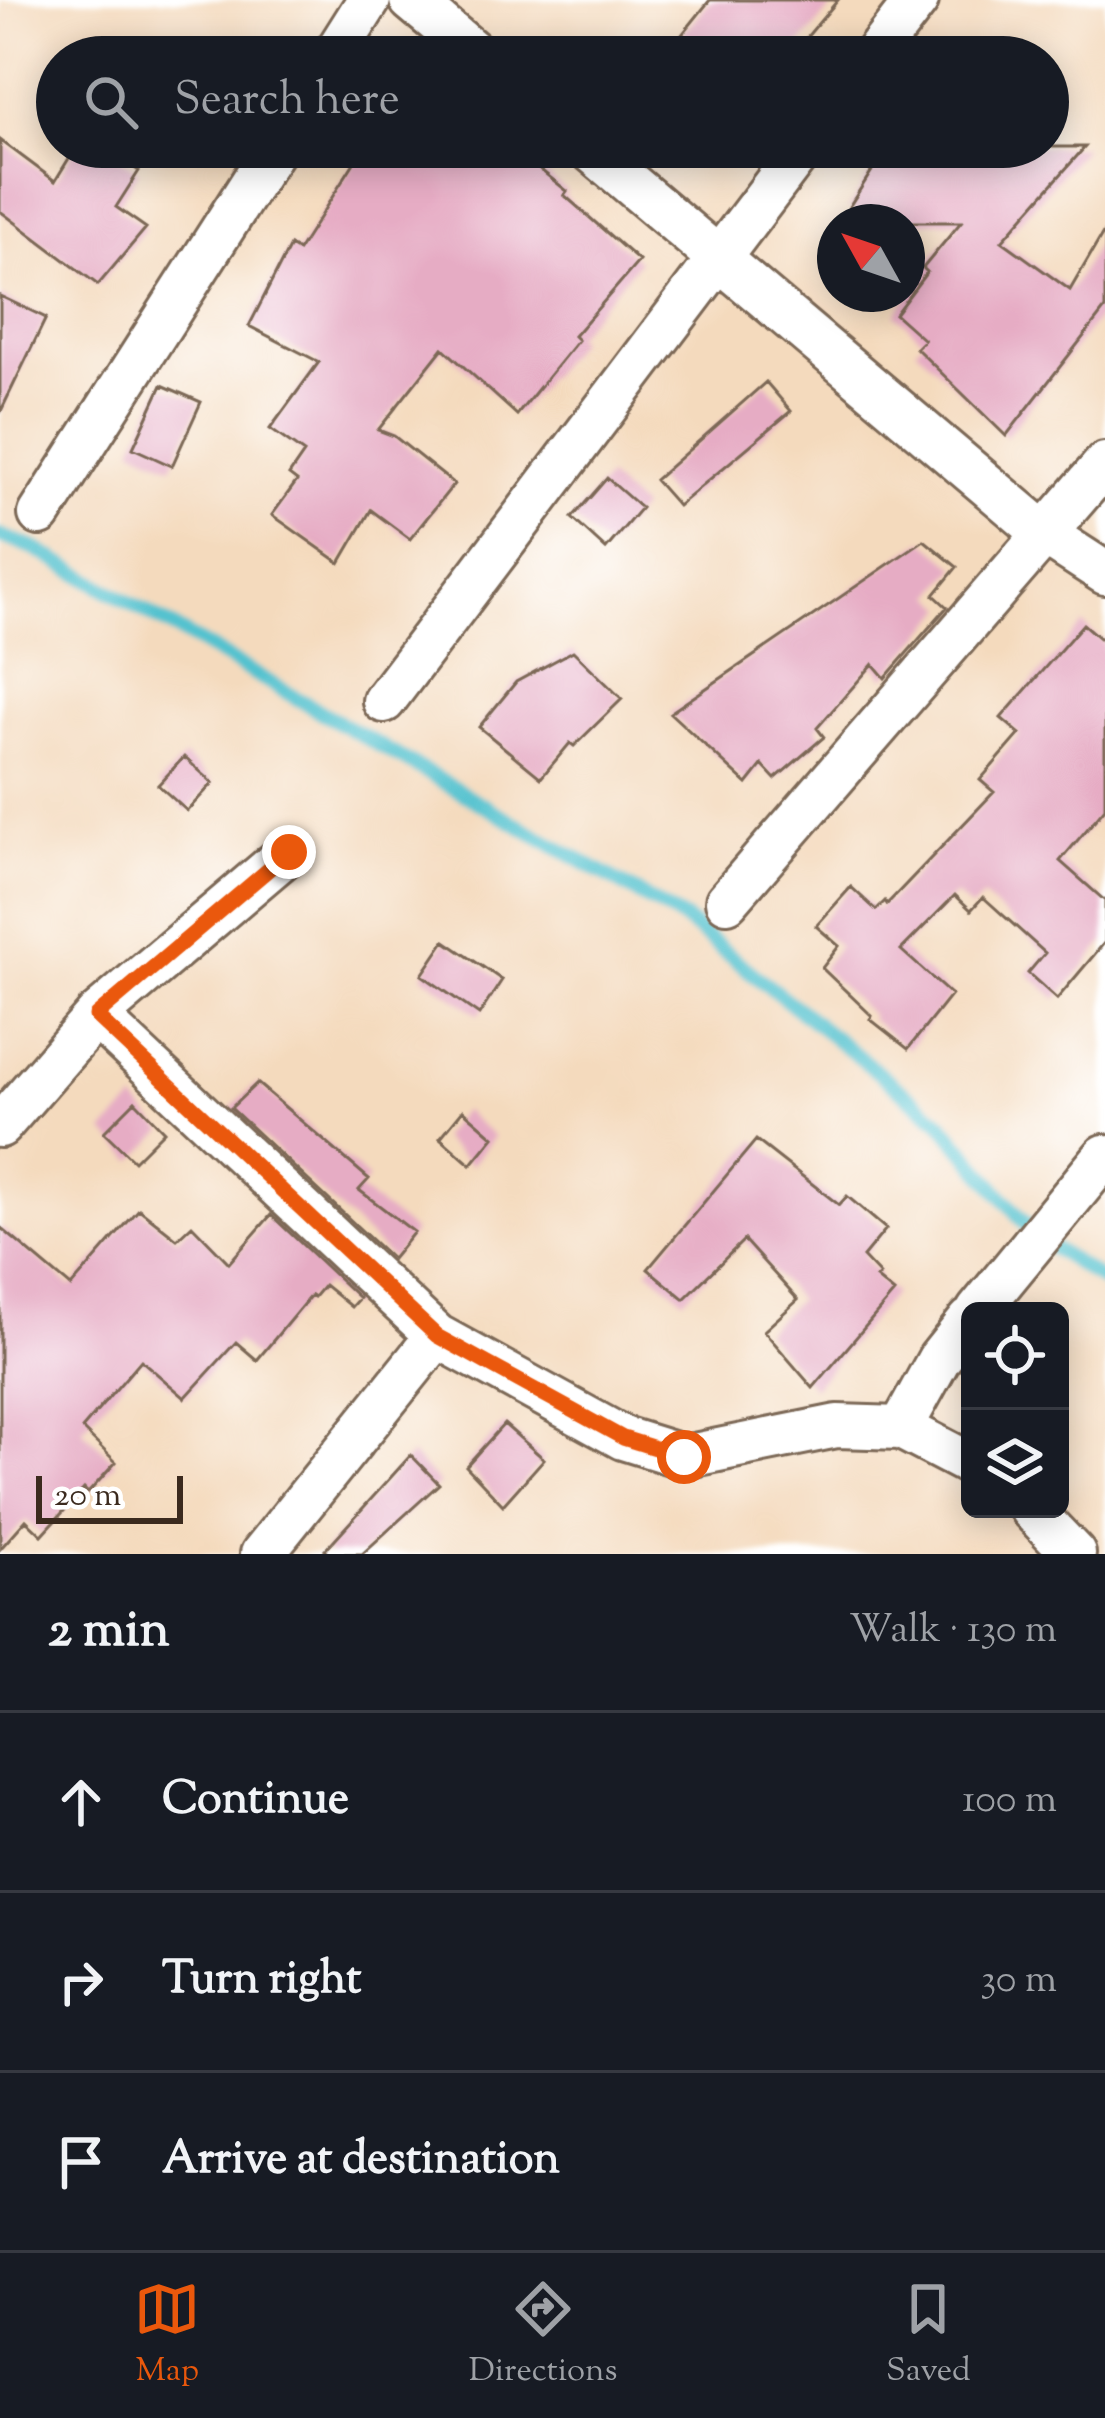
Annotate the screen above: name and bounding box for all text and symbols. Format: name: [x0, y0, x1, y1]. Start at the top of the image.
search box: [36, 36, 1069, 168]
icon: search: [78, 69, 144, 135]
text: Search here: [174, 70, 400, 135]
north arrow: [817, 204, 925, 312]
route end: [262, 825, 316, 879]
map controls: [961, 1302, 1069, 1518]
button: locate: [961, 1302, 1069, 1410]
button: layers: [961, 1410, 1069, 1518]
route start: [657, 1430, 711, 1484]
scale bar: [36, 1470, 183, 1523]
text: 20 m: [54, 1473, 121, 1521]
text: 2 min: [48, 1596, 170, 1669]
text: Walk · 130 m: [849, 1604, 1057, 1660]
icon: ahead: [48, 1769, 114, 1835]
text: Continue: [162, 1769, 349, 1834]
text: 100 m: [962, 1774, 1057, 1830]
icon: right: [48, 1949, 114, 2015]
text: Turn right: [162, 1949, 361, 2014]
text: 30 m: [980, 1954, 1057, 2010]
icon: arrive: [48, 2129, 114, 2195]
text: Arrive at destination: [162, 2129, 560, 2194]
tab: Map: [134, 2276, 200, 2396]
tab: Directions: [469, 2276, 618, 2396]
tab: Saved: [886, 2276, 971, 2396]

